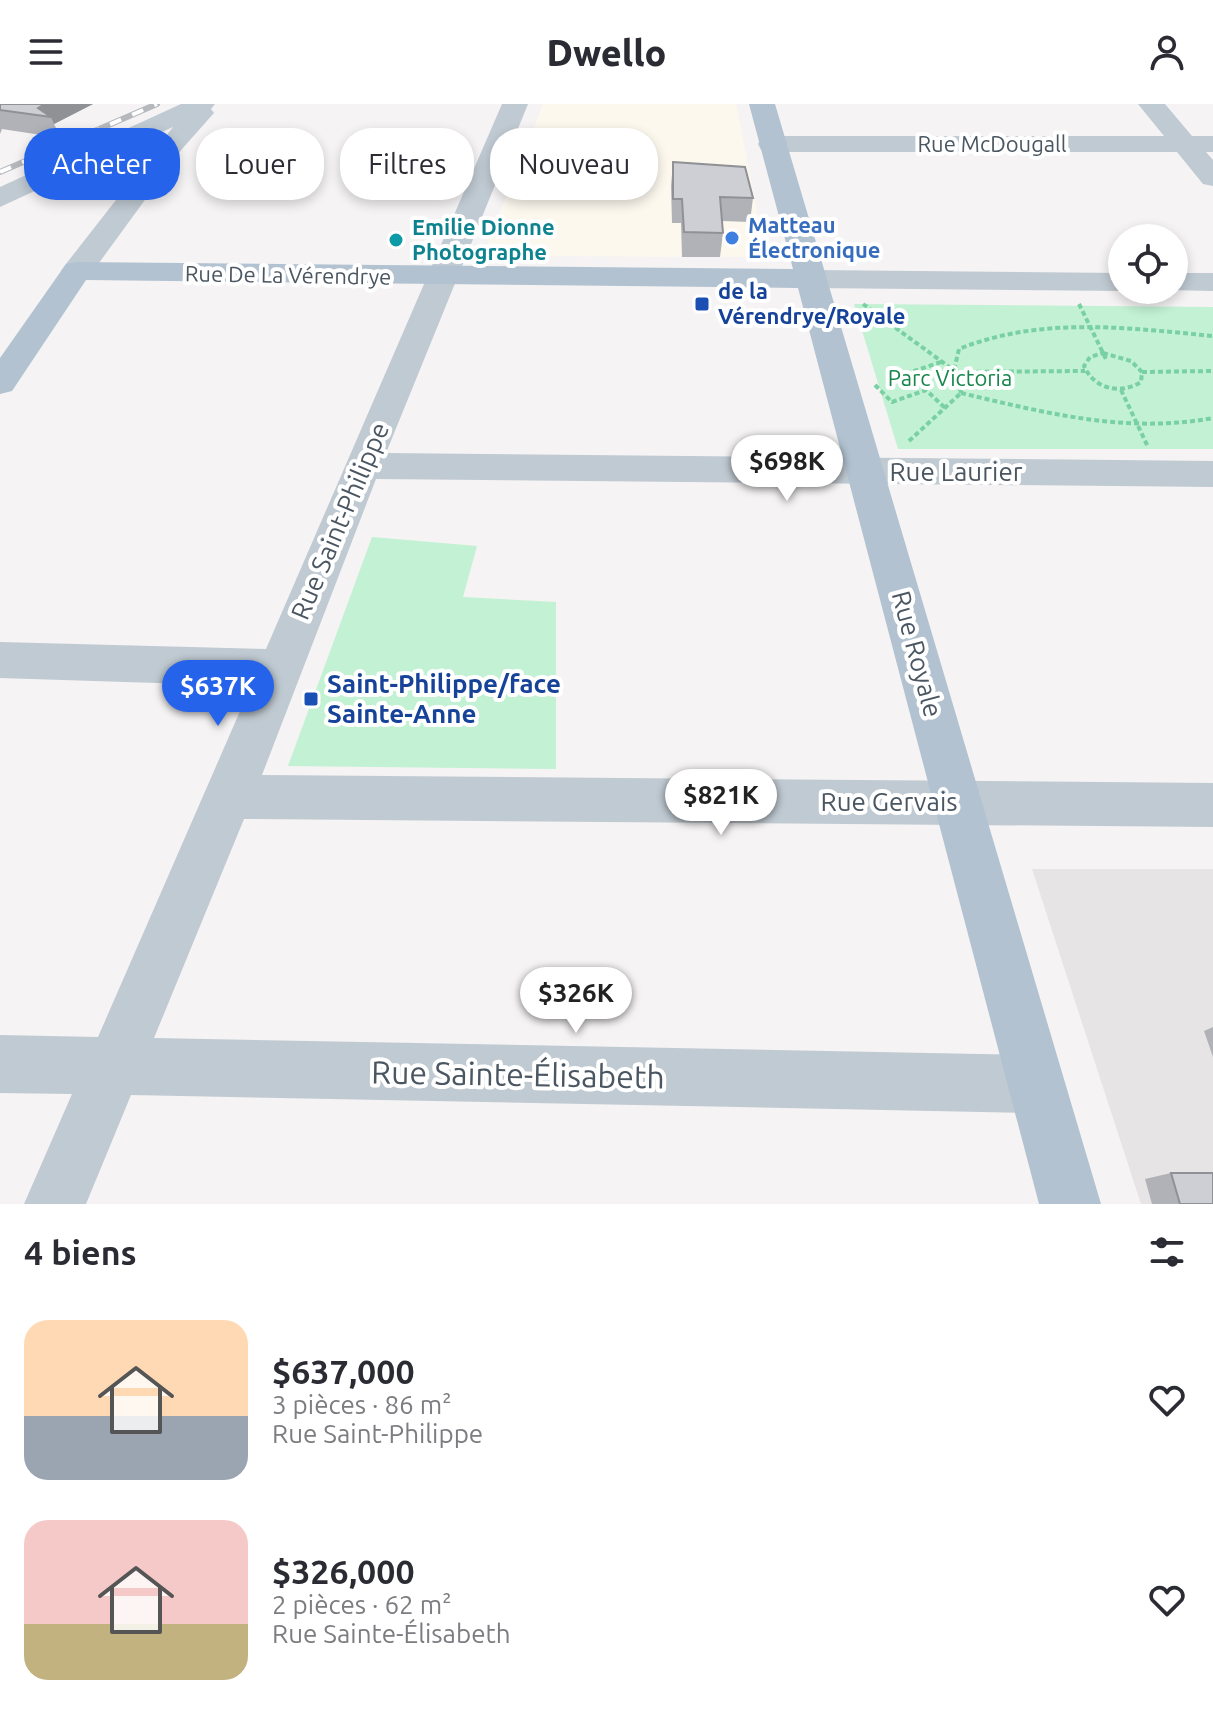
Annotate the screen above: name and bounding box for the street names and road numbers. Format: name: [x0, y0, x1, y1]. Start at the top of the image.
street label: Rue McDougall: [917, 131, 1067, 156]
street label: Rue De La Vérendrye: [185, 260, 391, 289]
street label: Rue Saint-Philippe: [285, 418, 394, 624]
street label: Rue Laurier: [889, 457, 1023, 486]
street label: Rue Royale: [887, 587, 948, 720]
street label: Rue Gervais: [821, 787, 958, 816]
street label: Rue Sainte-Élisabeth: [371, 1053, 665, 1095]

